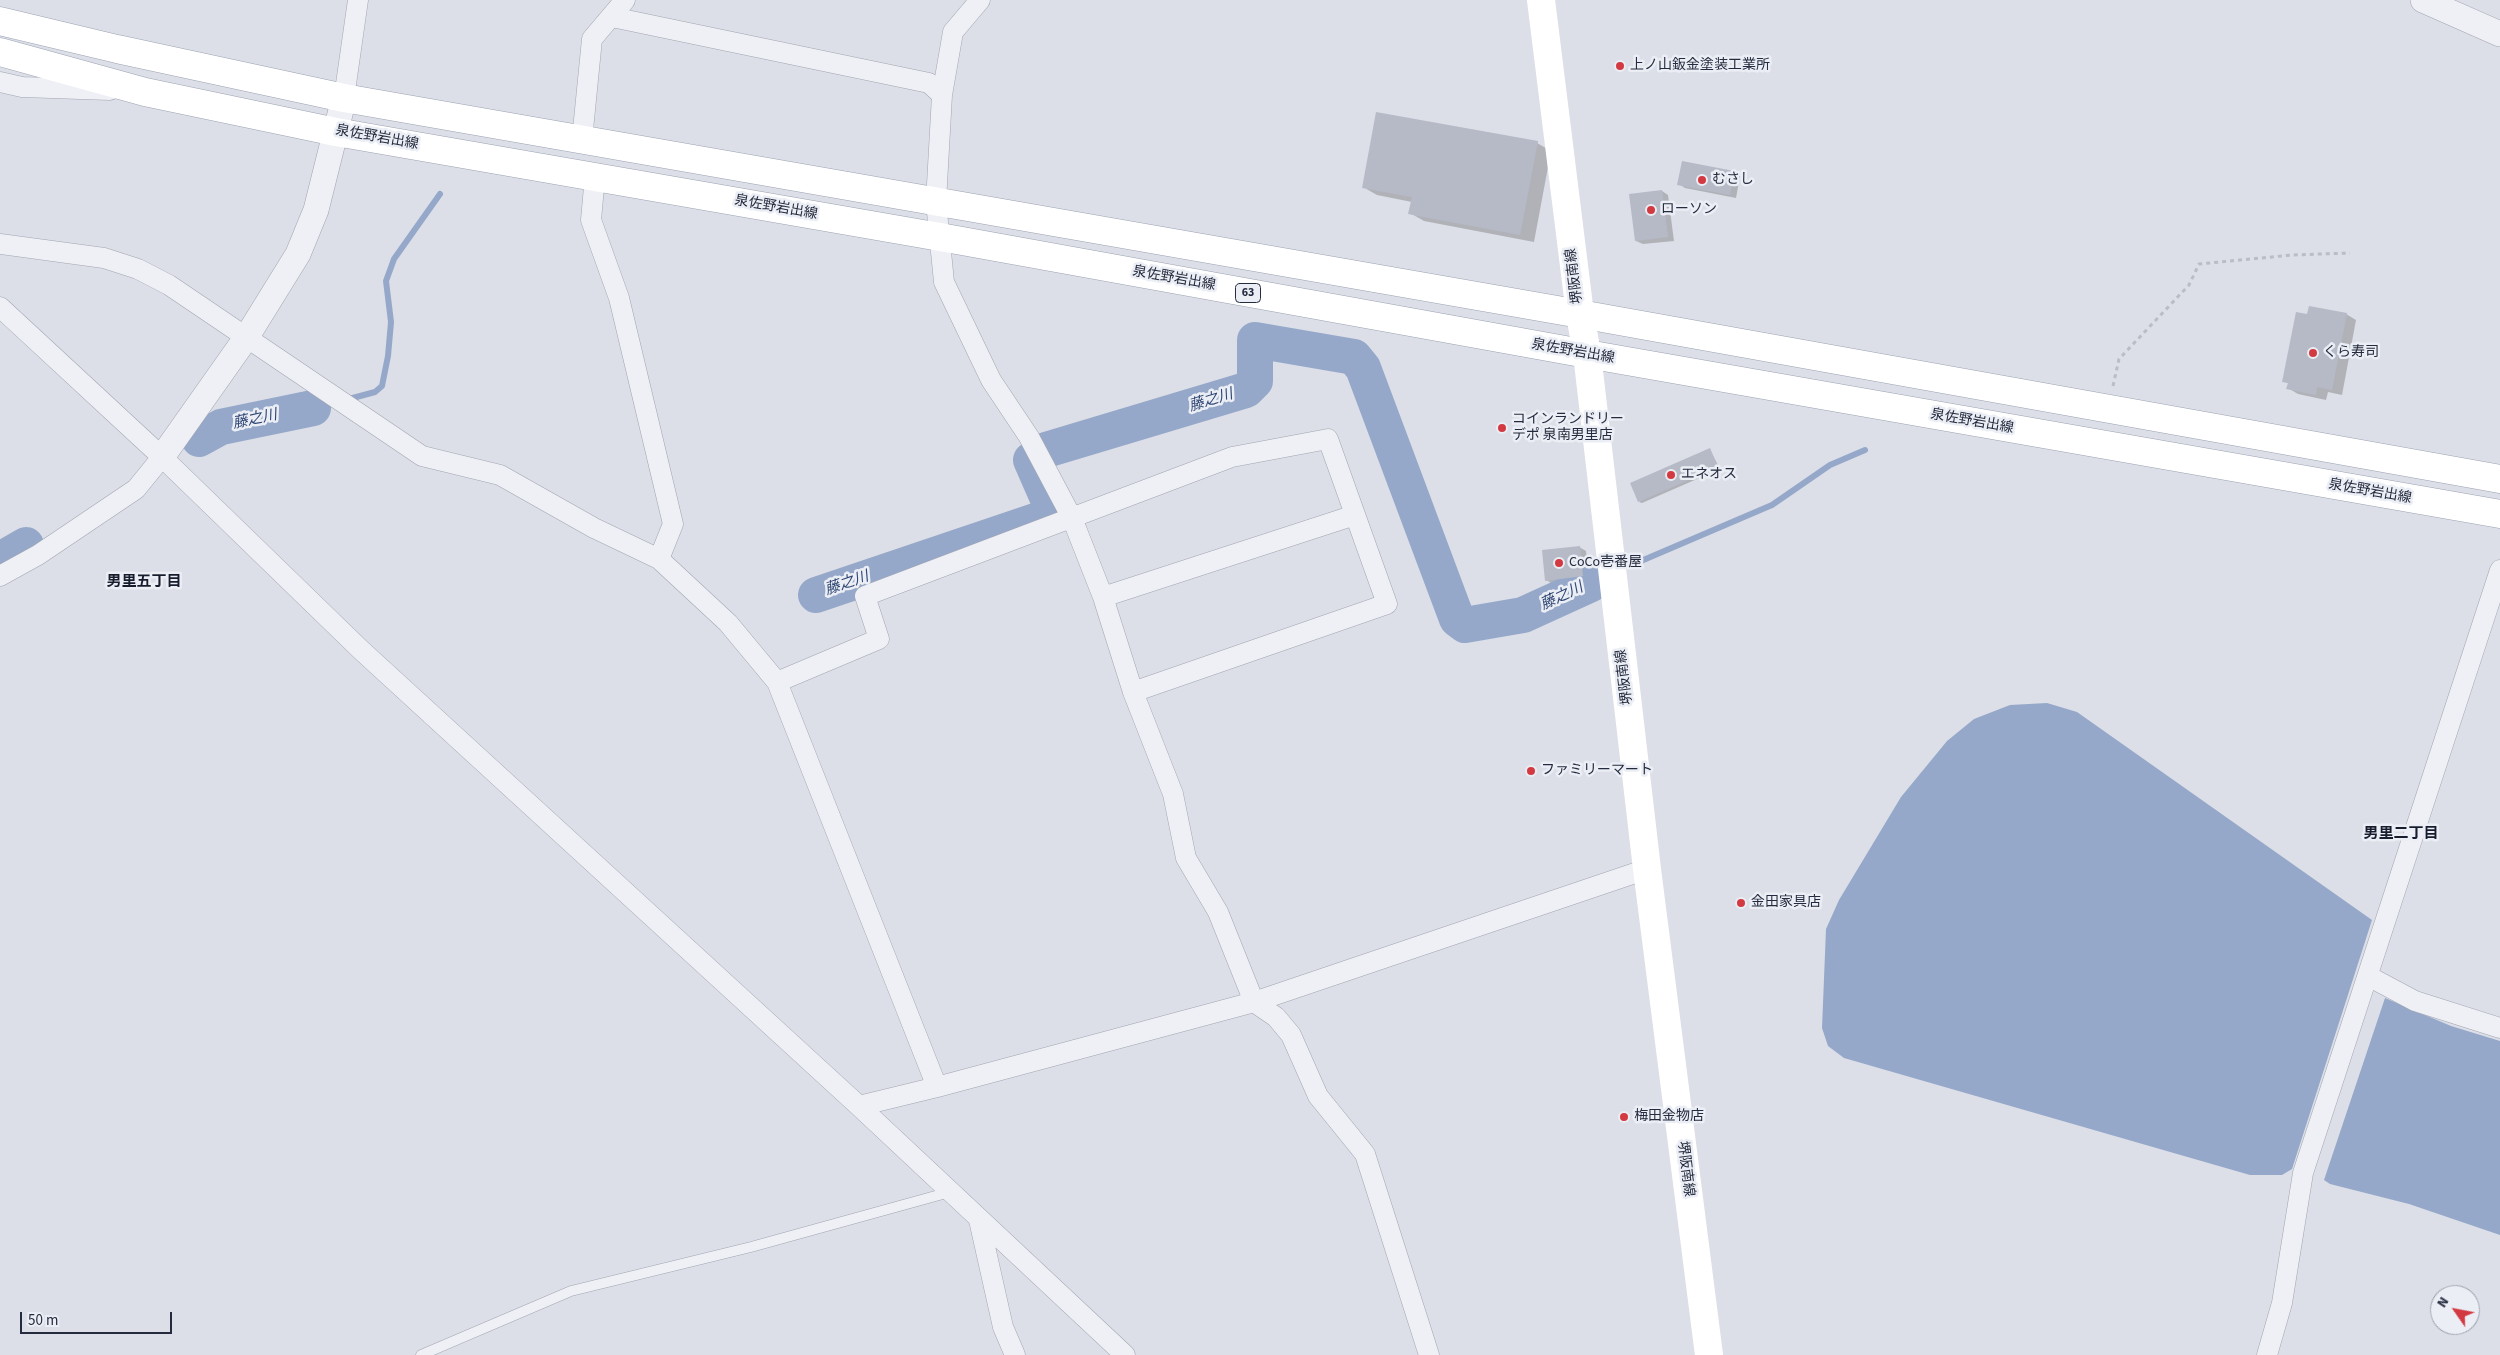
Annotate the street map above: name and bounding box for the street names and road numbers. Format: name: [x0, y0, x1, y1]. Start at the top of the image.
street label: 泉佐野岩出線: [334, 122, 420, 154]
street label: 泉佐野岩出線: [733, 192, 819, 224]
street label: 堺阪南線: [1563, 247, 1587, 305]
street label: 泉佐野岩出線: [1131, 263, 1217, 295]
road number: 63: [1236, 284, 1260, 302]
street label: 泉佐野岩出線: [1530, 336, 1616, 368]
street label: 泉佐野岩出線: [1929, 406, 2015, 438]
street label: 泉佐野岩出線: [2327, 476, 2413, 508]
street label: 堺阪南線: [1613, 648, 1637, 706]
street label: 堺阪南線: [1673, 1140, 1697, 1198]

